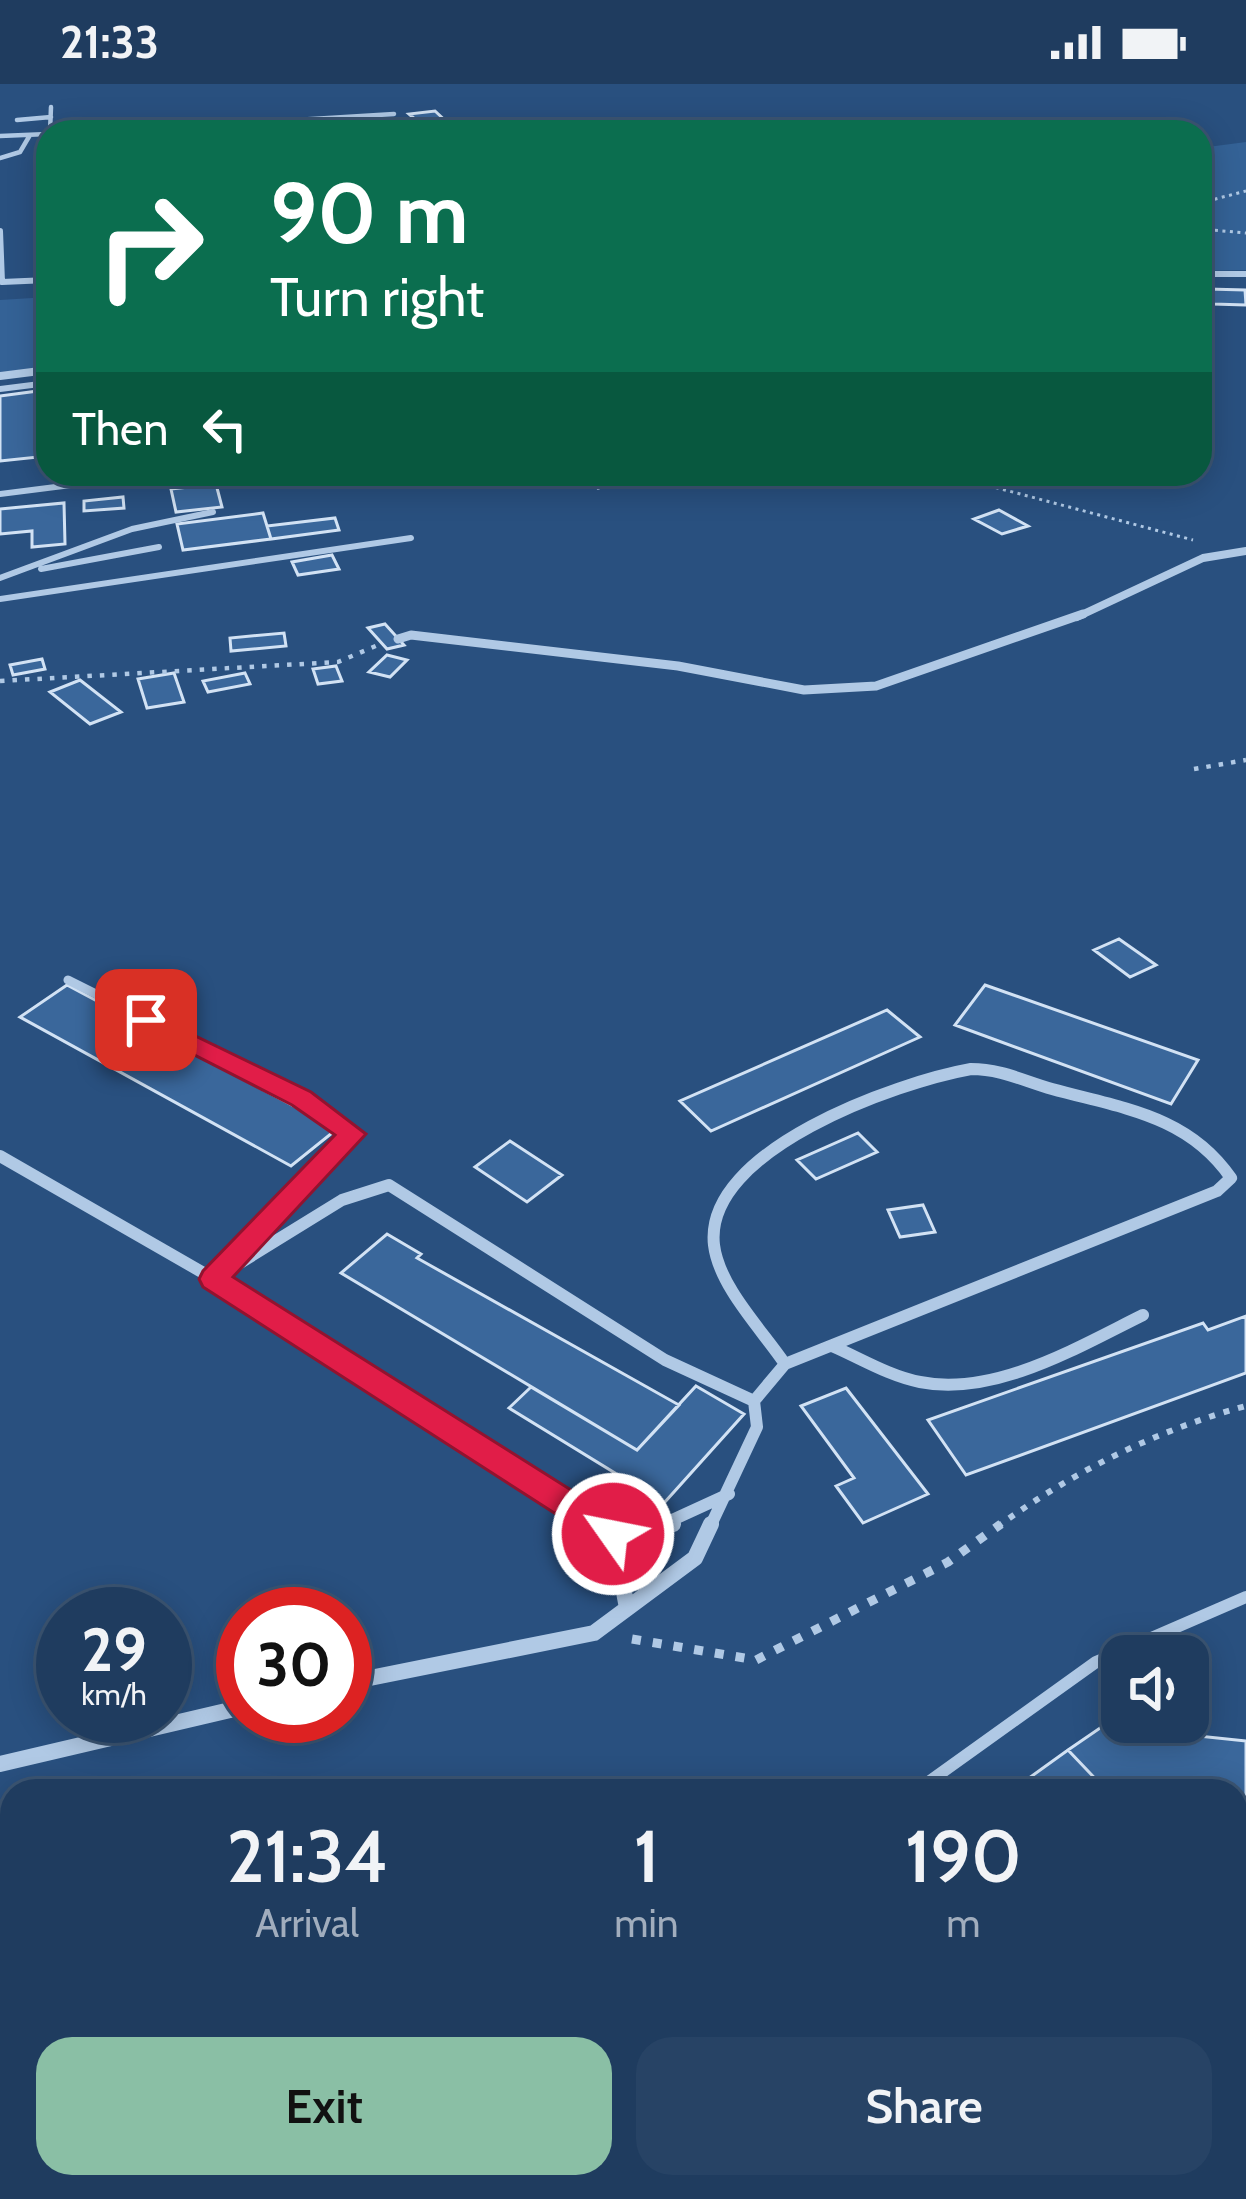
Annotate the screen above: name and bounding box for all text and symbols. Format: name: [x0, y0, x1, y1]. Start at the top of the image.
text: 21:33: [60, 15, 159, 69]
text: 90 m: [270, 162, 468, 264]
icon: right: [72, 168, 228, 324]
text: Turn right: [270, 264, 484, 330]
icon: left: [192, 396, 258, 462]
text: Then: [72, 402, 168, 456]
pin: [95, 969, 197, 1071]
icon: arrive: [113, 987, 179, 1053]
position arrow: [550, 1471, 676, 1597]
speed limit sign: 30: [216, 1587, 372, 1743]
text: 29: [81, 1613, 147, 1686]
map controls: [1101, 1635, 1209, 1743]
button: sound: [1101, 1635, 1209, 1743]
text: km/h: [81, 1676, 147, 1713]
text: 21:34: [226, 1813, 388, 1900]
text: 1: [634, 1813, 659, 1900]
text: 190: [905, 1813, 1022, 1900]
text: Arrival: [255, 1899, 359, 1947]
text: min: [614, 1899, 679, 1947]
text: m: [946, 1899, 980, 1947]
button: Exit: [36, 2037, 612, 2175]
button: Share: [636, 2037, 1212, 2175]

